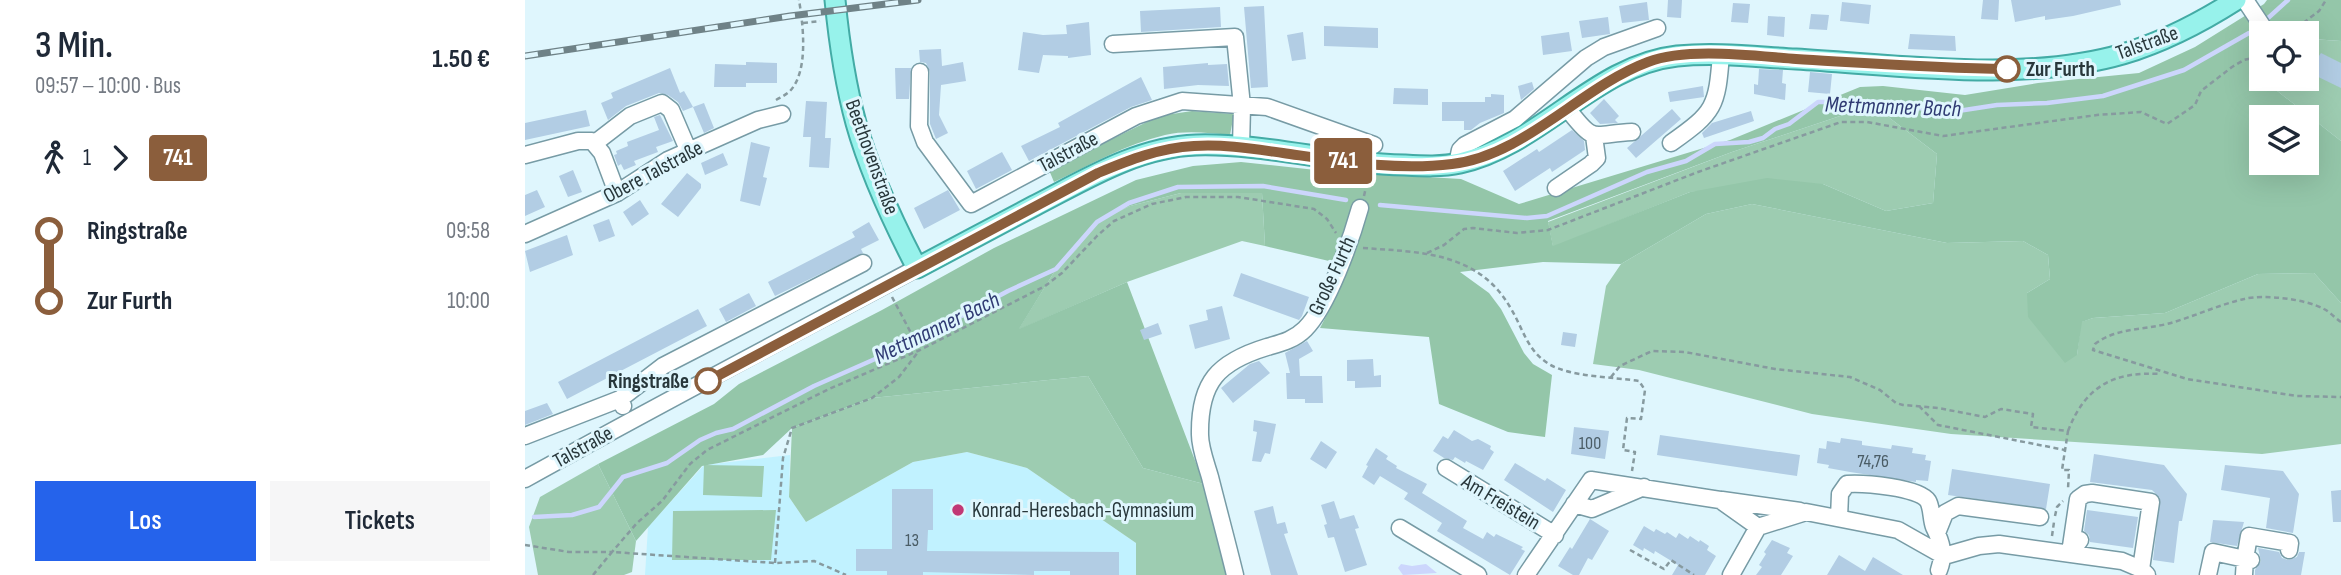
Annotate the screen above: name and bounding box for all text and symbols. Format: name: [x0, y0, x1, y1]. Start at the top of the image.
street label: Talstraße: [2113, 20, 2181, 66]
map controls: [2249, 21, 2319, 175]
button: locate: [2249, 21, 2319, 91]
text: 3 Min.: [35, 23, 113, 68]
text: 1.50 €: [432, 44, 490, 75]
marker: Zur Furth: [1994, 56, 2020, 82]
place label: Zur Furth: [2026, 57, 2095, 82]
text: 09:57 – 10:00 · Bus: [35, 72, 181, 100]
water label: Mettmanner Bach: [1824, 91, 1962, 123]
street label: Beethovenstraße: [840, 96, 904, 218]
button: layers: [2249, 105, 2319, 175]
street label: Talstraße: [1034, 126, 1102, 178]
street label: Obere Talstraße: [599, 135, 707, 209]
line badge: 741: [1303, 138, 1383, 184]
icon: walk: [35, 139, 73, 177]
icon: forward: [101, 139, 139, 177]
text: 741: [163, 143, 193, 172]
text: 1: [83, 144, 91, 172]
text: 741: [1328, 146, 1358, 175]
text: Ringstraße: [87, 216, 187, 247]
text: 09:58: [446, 217, 490, 245]
street label: Große Furth: [1303, 233, 1361, 319]
water label: Mettmanner Bach: [870, 285, 1005, 370]
text: Zur Furth: [87, 286, 172, 317]
text: 10:00: [447, 287, 490, 315]
marker: Ringstraße: [695, 368, 721, 394]
place label: Ringstraße: [608, 369, 689, 394]
street label: Talstraße: [549, 421, 617, 473]
house number: 100: [1579, 433, 1601, 454]
house number: 74,76: [1857, 451, 1889, 472]
street label: Am Freistein: [1456, 468, 1545, 535]
button: Los: [35, 481, 256, 561]
button: Tickets: [270, 481, 490, 561]
place label: Konrad-Heresbach-Gymnasium: [972, 498, 1194, 523]
marker: Konrad-Heresbach-Gymnasium: [950, 502, 966, 518]
house number: 13: [905, 530, 919, 551]

